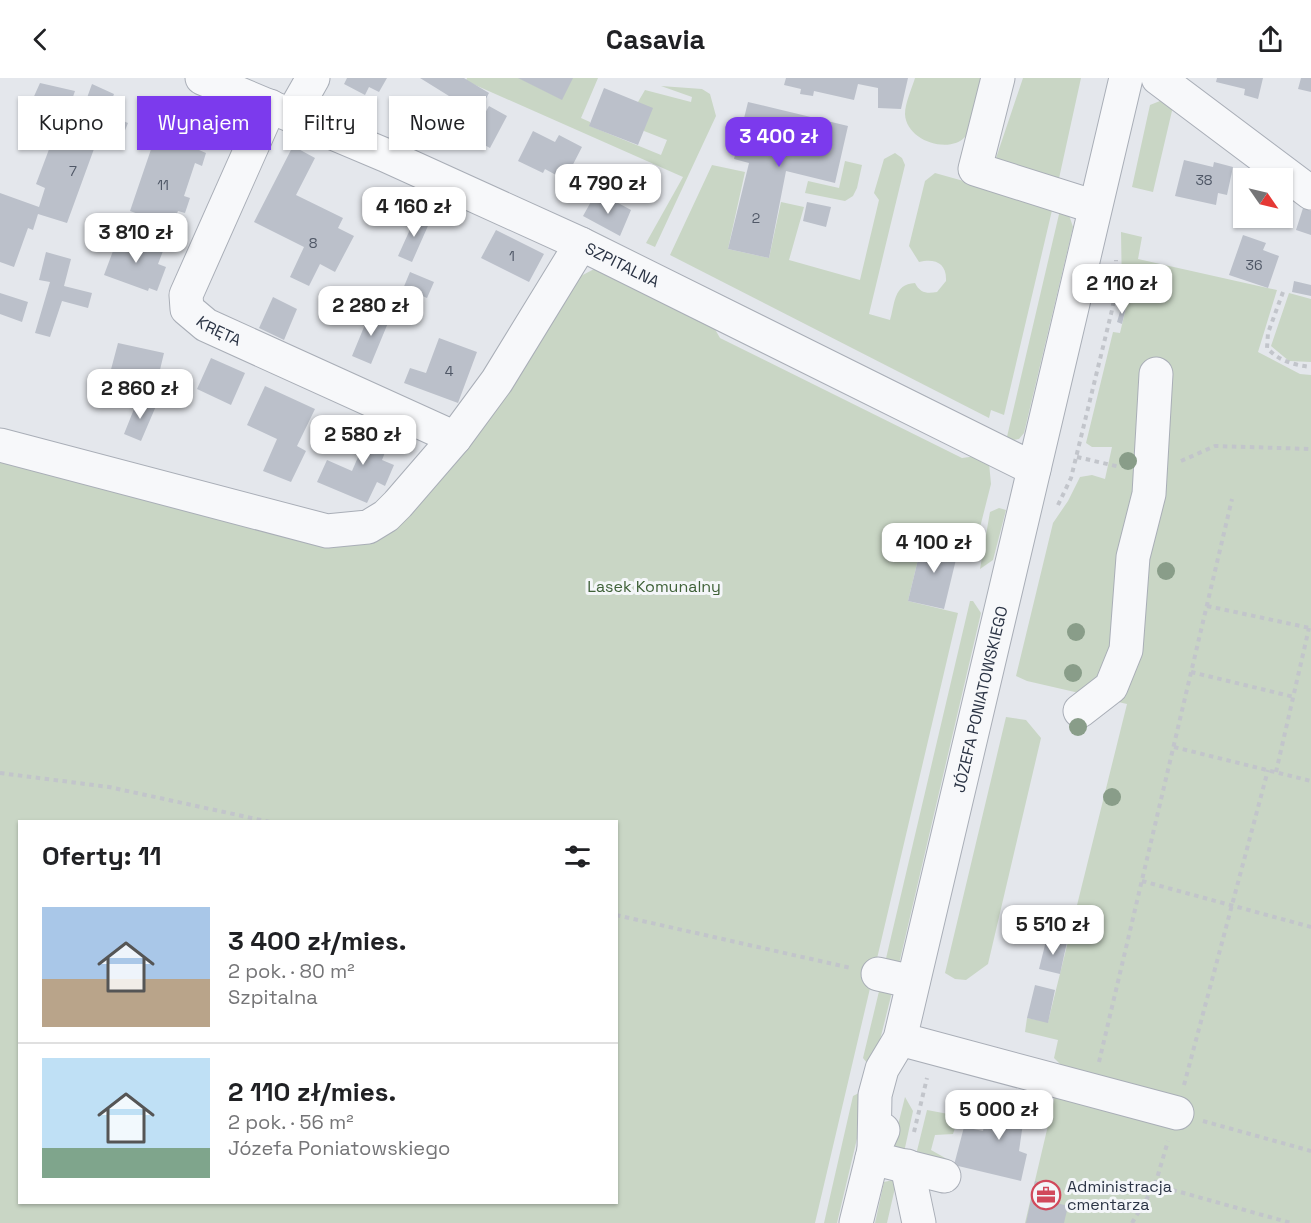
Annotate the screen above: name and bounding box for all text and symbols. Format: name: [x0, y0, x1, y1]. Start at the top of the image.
text: Casavia: [606, 22, 705, 57]
icon: back: [24, 23, 57, 56]
icon: share: [1254, 23, 1287, 56]
chip: Kupno: [18, 96, 125, 150]
chip: Wynajem: [137, 96, 271, 150]
chip: Filtry: [283, 96, 377, 150]
chip: Nowe: [389, 96, 486, 150]
pin: 3 400 zł: [717, 117, 841, 168]
text: 3 400 zł: [739, 123, 819, 149]
house number: 7: [69, 162, 77, 180]
pin: 4 790 zł: [546, 164, 670, 215]
north arrow: [1233, 168, 1293, 228]
map controls: [1233, 168, 1293, 228]
text: 4 790 zł: [569, 170, 647, 196]
house number: 38: [1195, 171, 1213, 189]
house number: 11: [157, 176, 169, 194]
pin: 4 160 zł: [352, 187, 476, 238]
text: 4 160 zł: [376, 193, 452, 219]
house number: 2: [752, 209, 760, 227]
pin: 3 810 zł: [74, 213, 198, 264]
text: 3 810 zł: [99, 219, 173, 245]
house number: 8: [309, 234, 318, 252]
street label: SZPITALNA: [582, 237, 663, 292]
house number: 1: [509, 247, 515, 265]
house number: 36: [1245, 256, 1263, 274]
pin: 2 110 zł: [1060, 264, 1184, 315]
text: 2 110 zł: [1086, 270, 1158, 296]
pin: 2 280 zł: [309, 286, 433, 337]
text: 2 280 zł: [332, 292, 410, 318]
street label: KRĘTA: [192, 311, 245, 350]
house number: 4: [445, 362, 454, 380]
pin: 2 860 zł: [78, 369, 202, 420]
text: 2 860 zł: [101, 375, 179, 401]
pin: 2 580 zł: [301, 415, 425, 466]
text: 2 580 zł: [324, 421, 402, 447]
pin: 4 100 zł: [872, 523, 996, 574]
text: 4 100 zł: [896, 529, 972, 555]
park label: Lasek Komunalny: [587, 576, 721, 597]
street label: JÓZEFA PONIATOWSKIEGO: [948, 604, 1012, 795]
text: Oferty: 11: [42, 839, 162, 873]
icon: filters: [561, 840, 594, 873]
pin: 5 510 zł: [991, 905, 1115, 956]
text: 5 510 zł: [1016, 911, 1090, 937]
text: 3 400 zł/mies.: [228, 924, 406, 958]
icon: home: [90, 931, 162, 1003]
text: 2 pok. · 80 m²: [228, 958, 355, 984]
text: Szpitalna: [228, 984, 318, 1010]
text: 2 110 zł/mies.: [228, 1075, 396, 1109]
icon: home: [90, 1082, 162, 1154]
pin: 5 000 zł: [937, 1090, 1061, 1141]
text: 5 000 zł: [959, 1096, 1039, 1122]
text: 2 pok. · 56 m²: [228, 1109, 354, 1135]
text: Józefa Poniatowskiego: [228, 1135, 450, 1161]
place label: Administracja cmentarza: [1067, 1176, 1172, 1215]
office icon: Administracja cmentarza: [1030, 1179, 1062, 1211]

